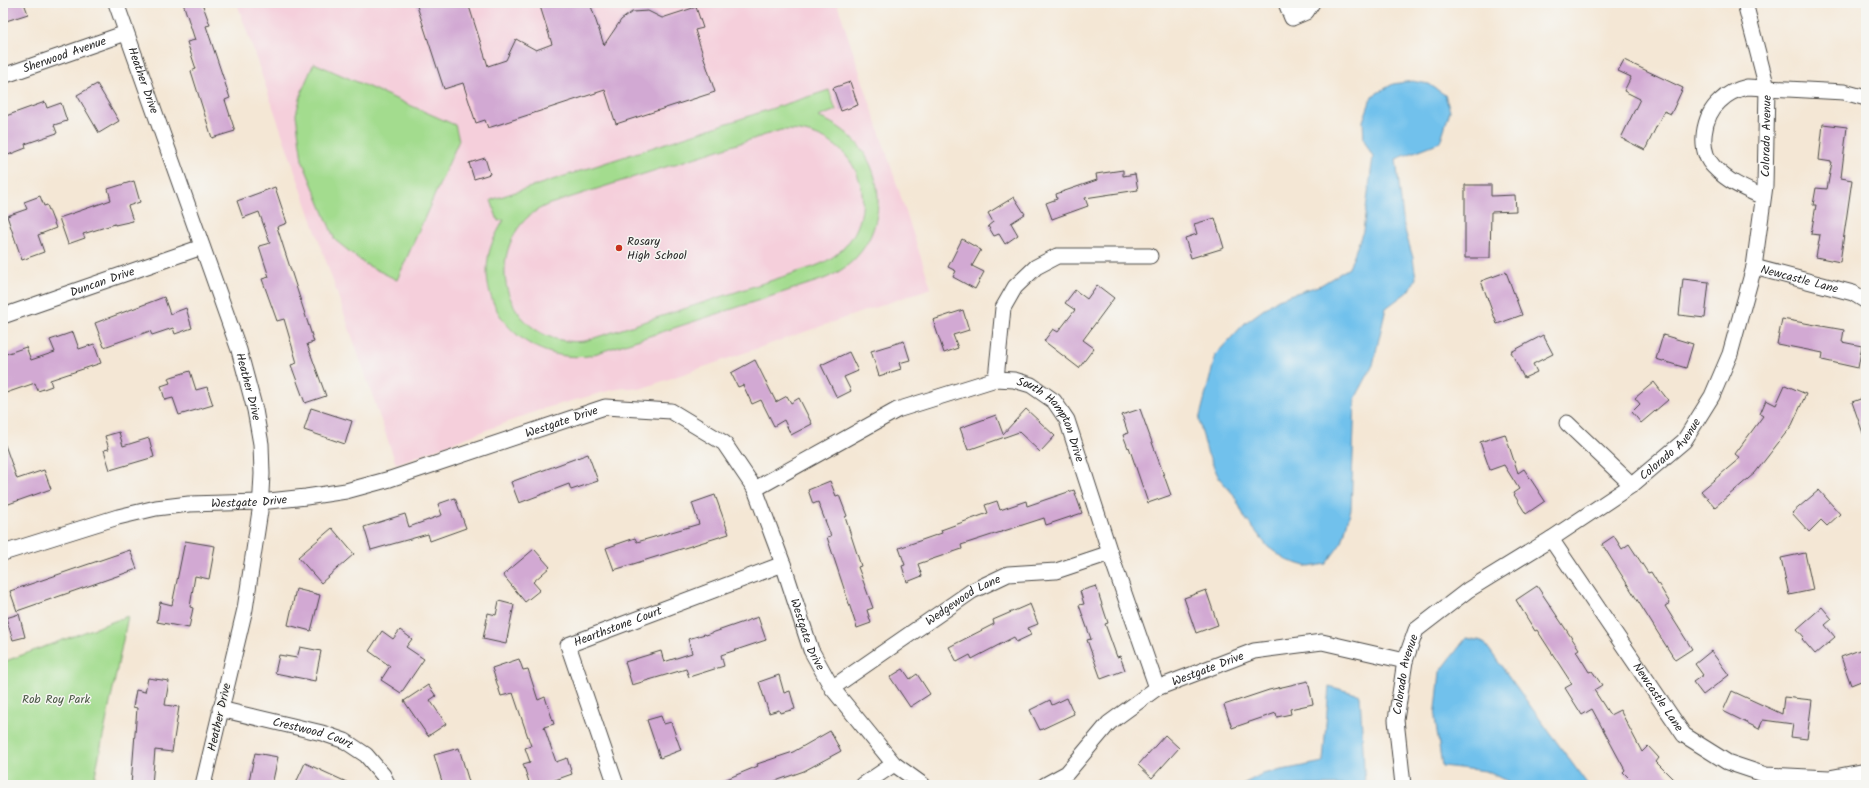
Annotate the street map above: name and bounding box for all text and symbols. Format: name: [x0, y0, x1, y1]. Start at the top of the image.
street label: Sherwood Avenue: [20, 31, 109, 78]
street label: Heather Drive: [122, 45, 164, 117]
street label: Colorado Avenue: [1756, 94, 1777, 177]
place label: Rosary High School: [627, 232, 687, 265]
marker: Rosary High School: [614, 243, 624, 253]
street label: Newcastle Lane: [1758, 260, 1841, 299]
street label: Duncan Drive: [68, 262, 138, 302]
street label: Heather Drive: [230, 351, 266, 423]
street label: South Hampton Drive: [1014, 372, 1089, 465]
street label: Westgate Drive: [523, 401, 601, 443]
street label: Colorado Avenue: [1635, 414, 1706, 485]
street label: Westgate Drive: [211, 490, 289, 513]
street label: Wedgewood Lane: [922, 570, 1004, 631]
street label: Westgate Drive: [785, 596, 830, 675]
street label: Hearthstone Court: [571, 601, 665, 652]
street label: Colorado Avenue: [1388, 631, 1424, 716]
street label: Westgate Drive: [1169, 647, 1247, 692]
street label: Newcastle Lane: [1628, 659, 1688, 736]
street label: Heather Drive: [202, 681, 237, 753]
park label: Rob Roy Park: [22, 690, 90, 709]
street label: Crestwood Court: [271, 713, 357, 754]

